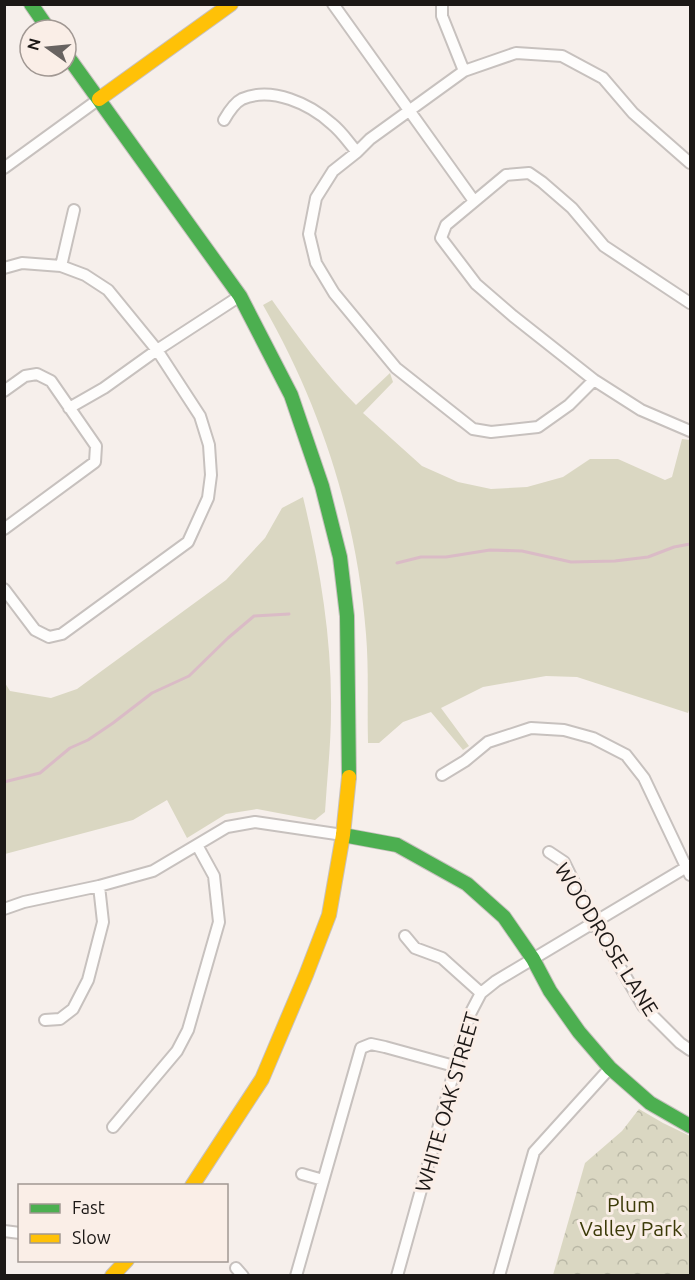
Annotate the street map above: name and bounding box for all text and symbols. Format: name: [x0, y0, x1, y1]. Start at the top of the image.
north arrow: [18, 18, 78, 78]
text: N: [23, 36, 44, 52]
street label: WOODROSE LANE: [550, 858, 664, 1020]
street label: WHITE OAK STREET: [410, 1009, 484, 1195]
legend: [18, 1184, 228, 1262]
park label: Plum Valley Park: [579, 1192, 683, 1240]
text: Fast: [72, 1197, 105, 1217]
text: Slow: [72, 1227, 111, 1247]

